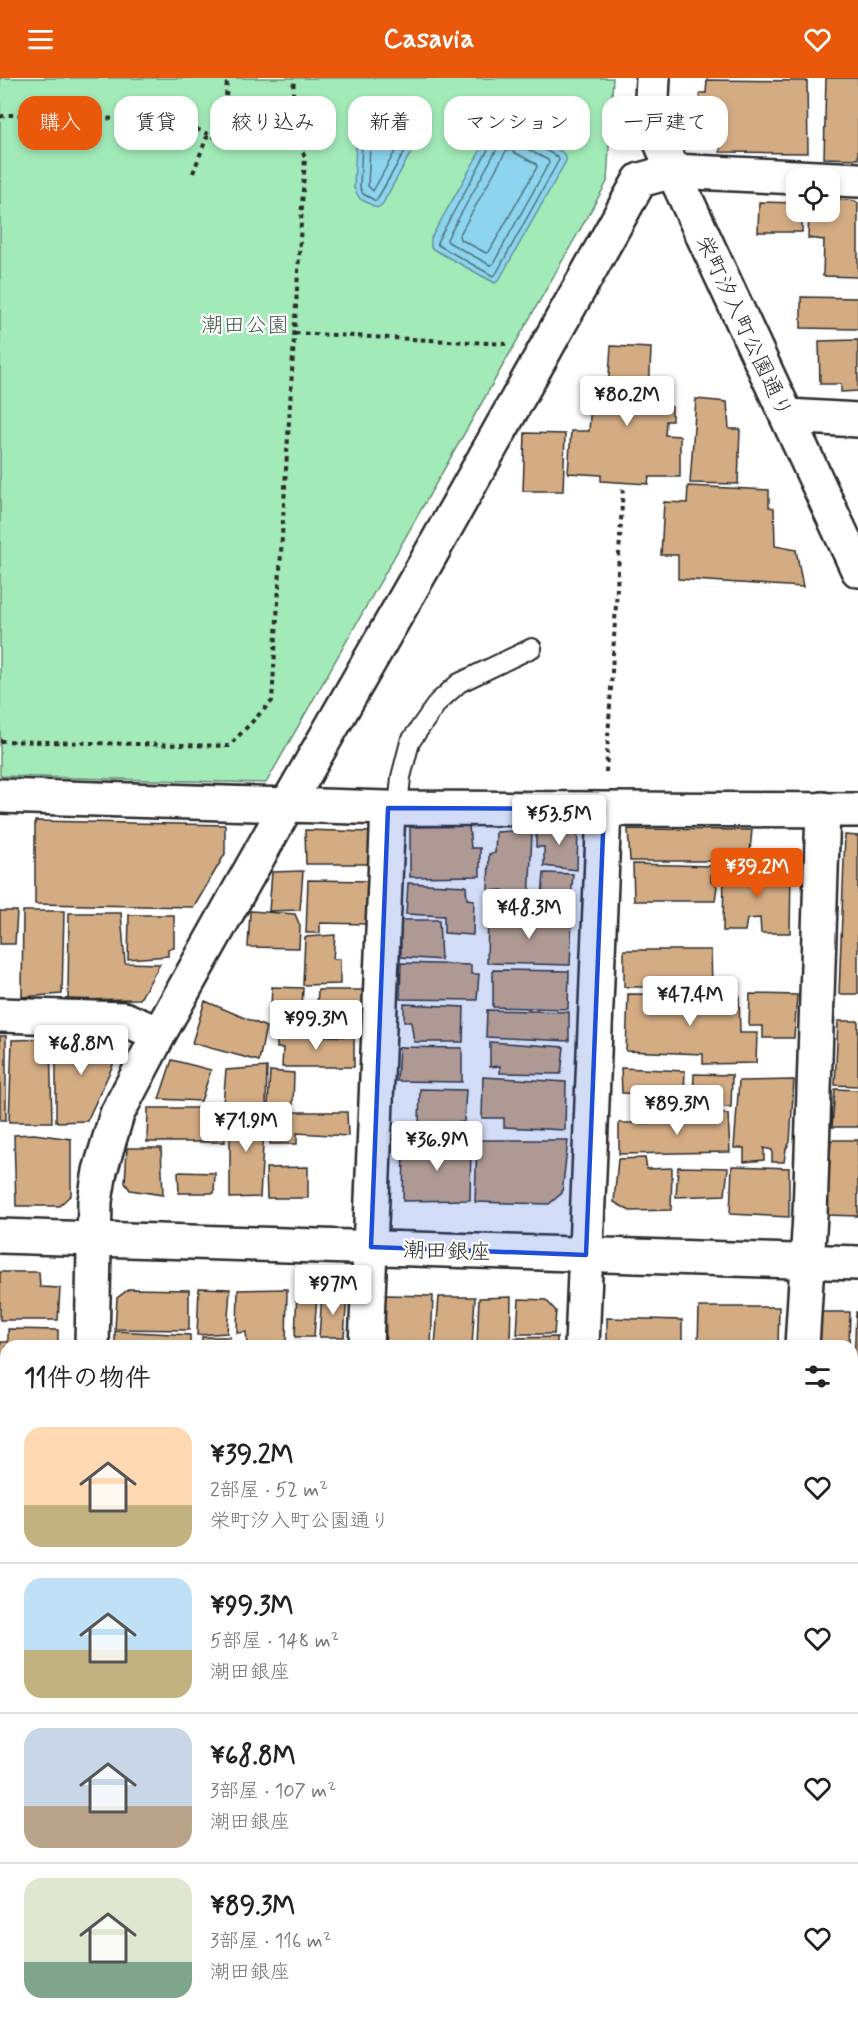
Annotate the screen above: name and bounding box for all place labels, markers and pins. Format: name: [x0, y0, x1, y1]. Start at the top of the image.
pin: ¥80.2M: [578, 376, 676, 427]
pin: ¥53.5M: [510, 795, 608, 846]
pin: ¥39.2M: [708, 848, 806, 899]
pin: ¥48.3M: [480, 889, 578, 940]
pin: ¥47.4M: [641, 976, 739, 1027]
pin: ¥99.3M: [267, 1000, 365, 1051]
pin: ¥68.8M: [32, 1025, 130, 1076]
pin: ¥89.3M: [628, 1085, 726, 1136]
pin: ¥71.9M: [197, 1102, 295, 1153]
pin: ¥36.9M: [388, 1121, 486, 1172]
pin: ¥97M: [297, 1265, 369, 1316]

